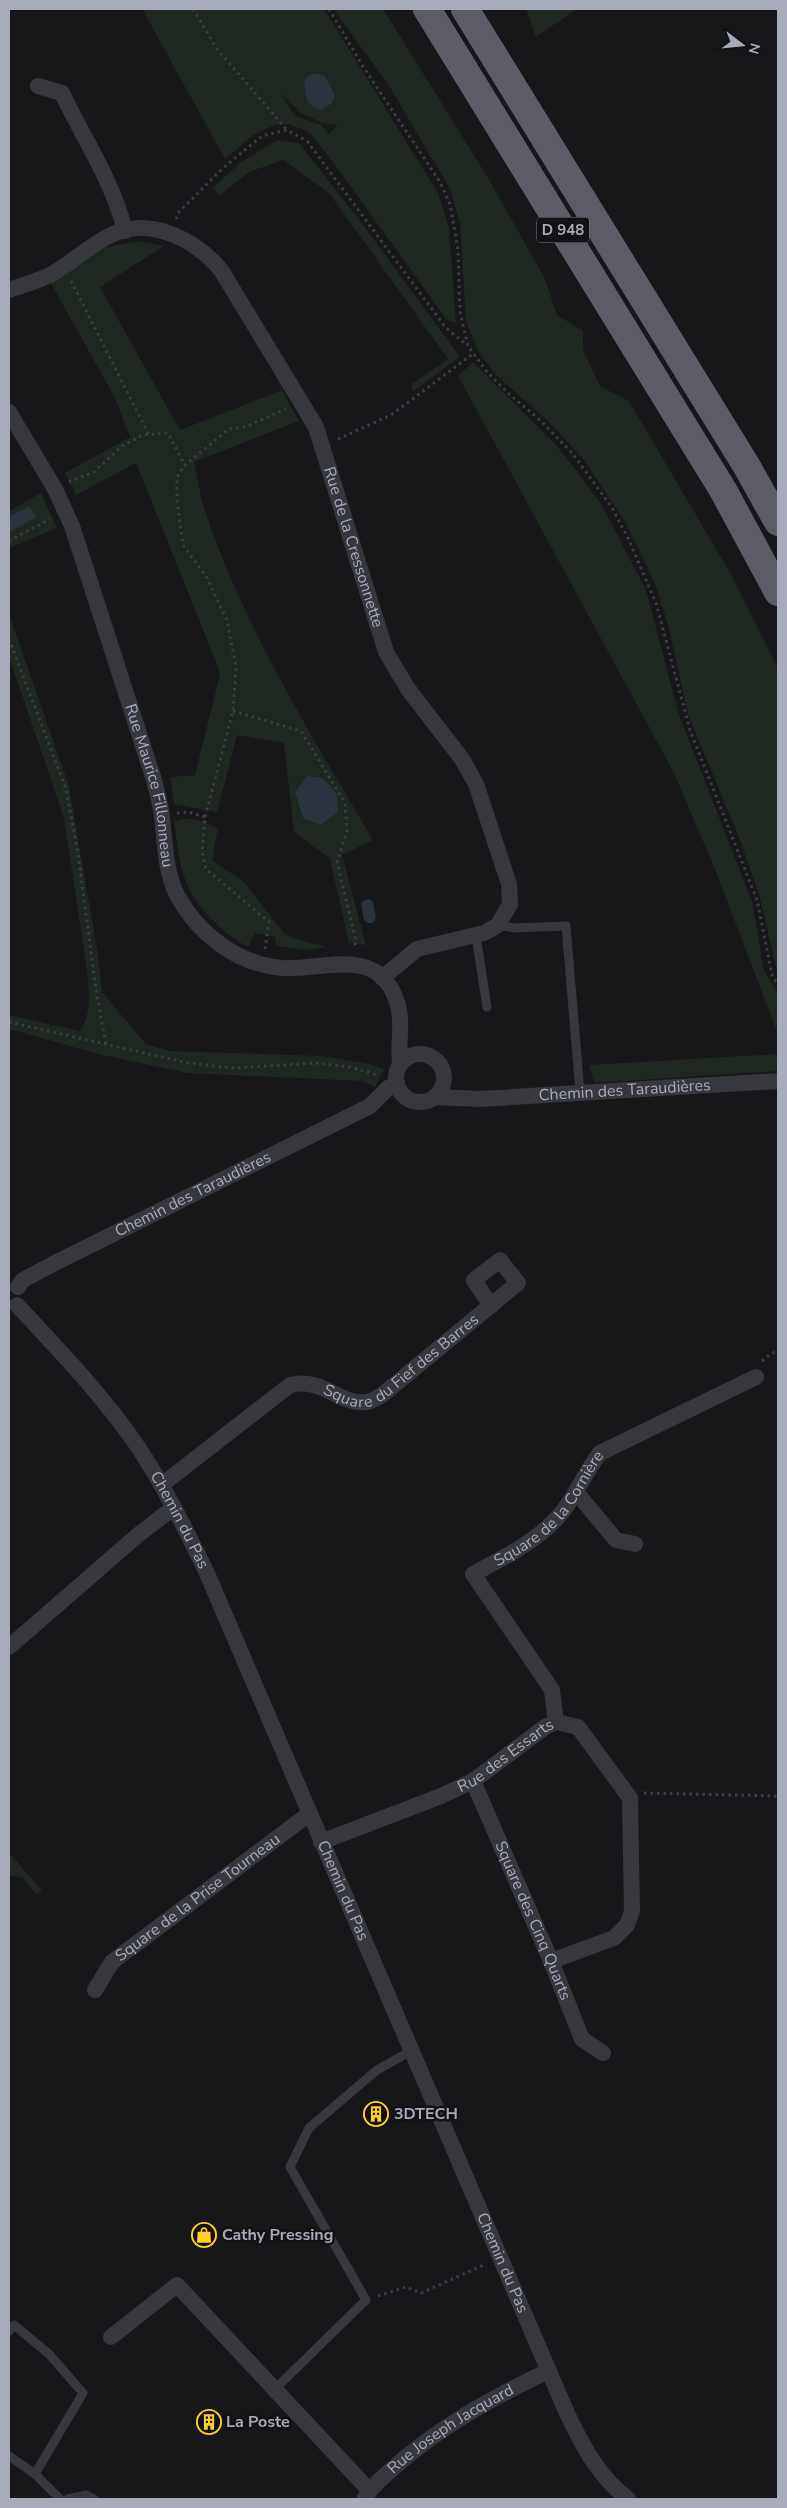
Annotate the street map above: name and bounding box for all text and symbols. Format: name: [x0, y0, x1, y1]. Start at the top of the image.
north arrow: [717, 20, 767, 70]
text: N: [743, 41, 765, 56]
road number: D 948: [537, 218, 589, 242]
street label: Rue de la Cressonnette: [318, 464, 389, 630]
street label: Rue Maurice Fillonneau: [119, 701, 179, 869]
street label: Chemin des Taraudières: [538, 1074, 711, 1106]
street label: Chemin des Taraudières: [111, 1146, 275, 1242]
street label: Square du Fief des Barres: [320, 1309, 483, 1413]
street label: Square de la Cornière: [490, 1446, 609, 1572]
street label: Chemin du Pas: [145, 1467, 214, 1573]
street label: Rue des Essarts: [454, 1713, 557, 1798]
street label: Square de la Prise Tourneau: [111, 1828, 285, 1967]
street label: Chemin du Pas: [312, 1837, 374, 1944]
street label: Square des Cinq Quarts: [489, 1838, 576, 2003]
building icon: 3DTECH: [363, 2101, 389, 2127]
place label: 3DTECH: [394, 2103, 458, 2125]
street label: Chemin du Pas: [471, 2209, 534, 2317]
shop icon: Cathy Pressing: [191, 2222, 217, 2248]
place label: Cathy Pressing: [222, 2224, 333, 2246]
street label: Rue Joseph Jacquard: [383, 2379, 518, 2479]
building icon: La Poste: [196, 2409, 222, 2435]
place label: La Poste: [226, 2411, 290, 2433]

